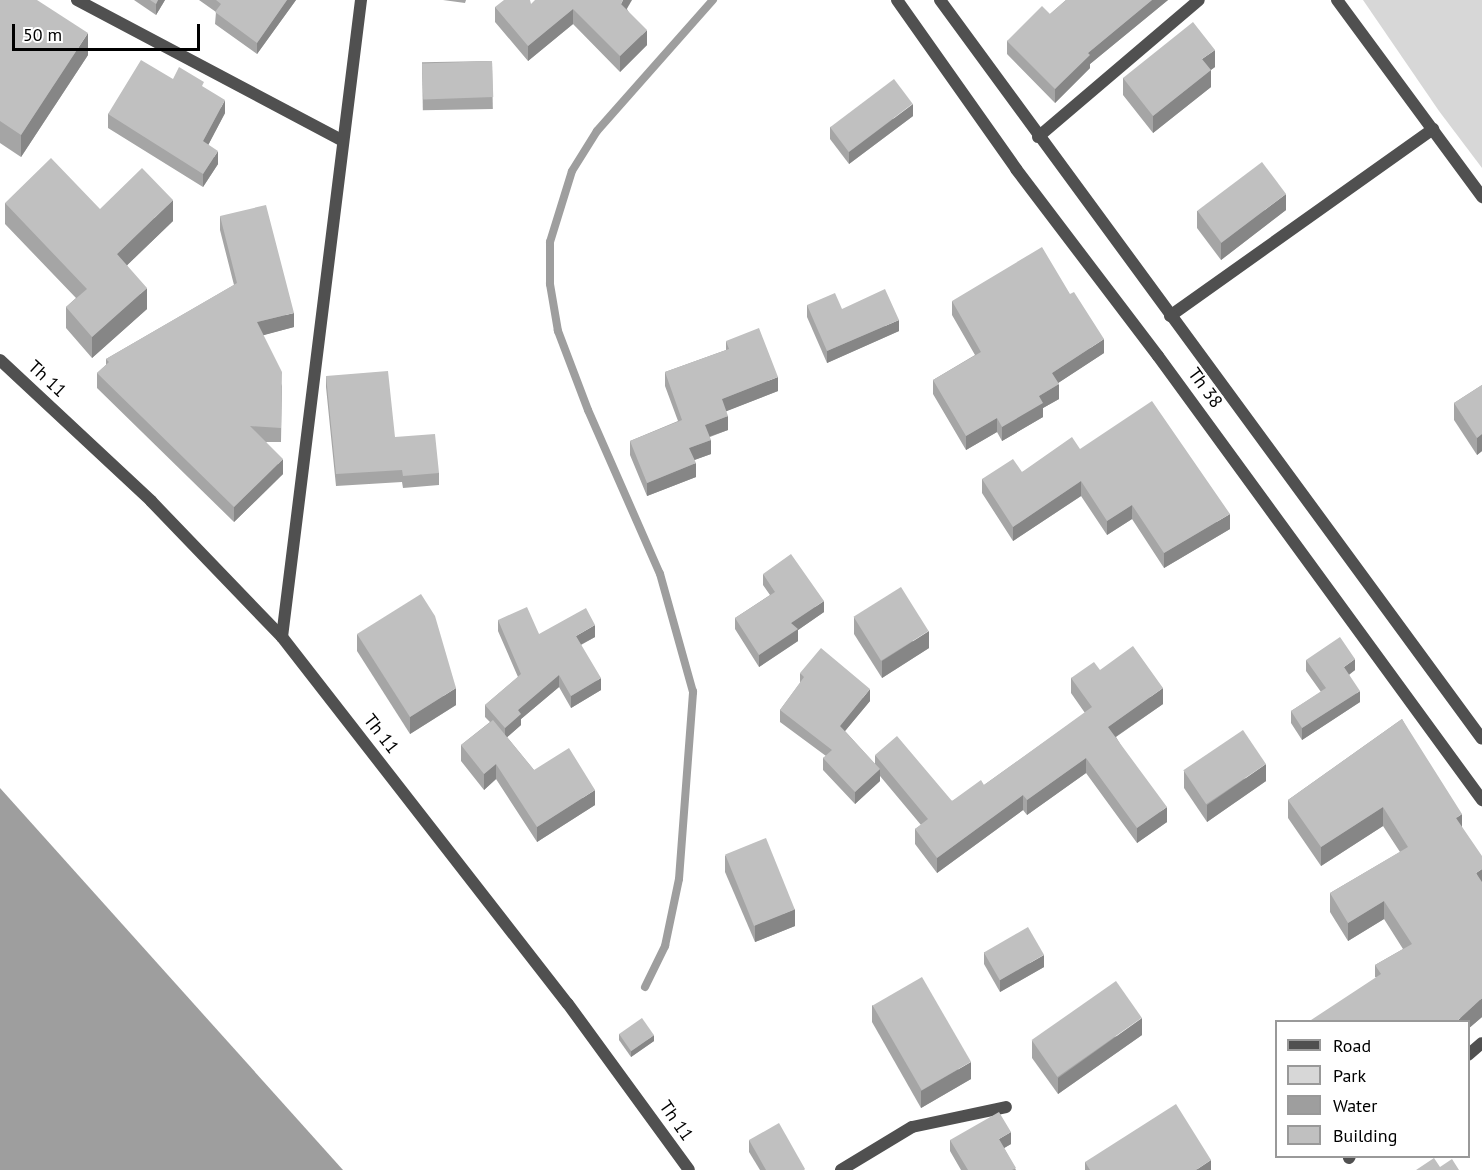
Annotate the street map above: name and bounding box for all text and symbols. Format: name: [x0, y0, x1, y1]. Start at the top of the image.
scale bar: [15, 12, 202, 50]
text: 50 m: [23, 23, 62, 46]
street label: Th 11: [23, 356, 71, 402]
street label: Th 38: [1183, 364, 1227, 412]
street label: Th 11: [359, 710, 403, 758]
legend: [1275, 1020, 1470, 1158]
text: Road: [1333, 1034, 1371, 1057]
text: Park: [1333, 1064, 1366, 1087]
text: Water: [1333, 1094, 1377, 1117]
street label: Th 11: [654, 1097, 698, 1145]
text: Building: [1333, 1124, 1397, 1147]

